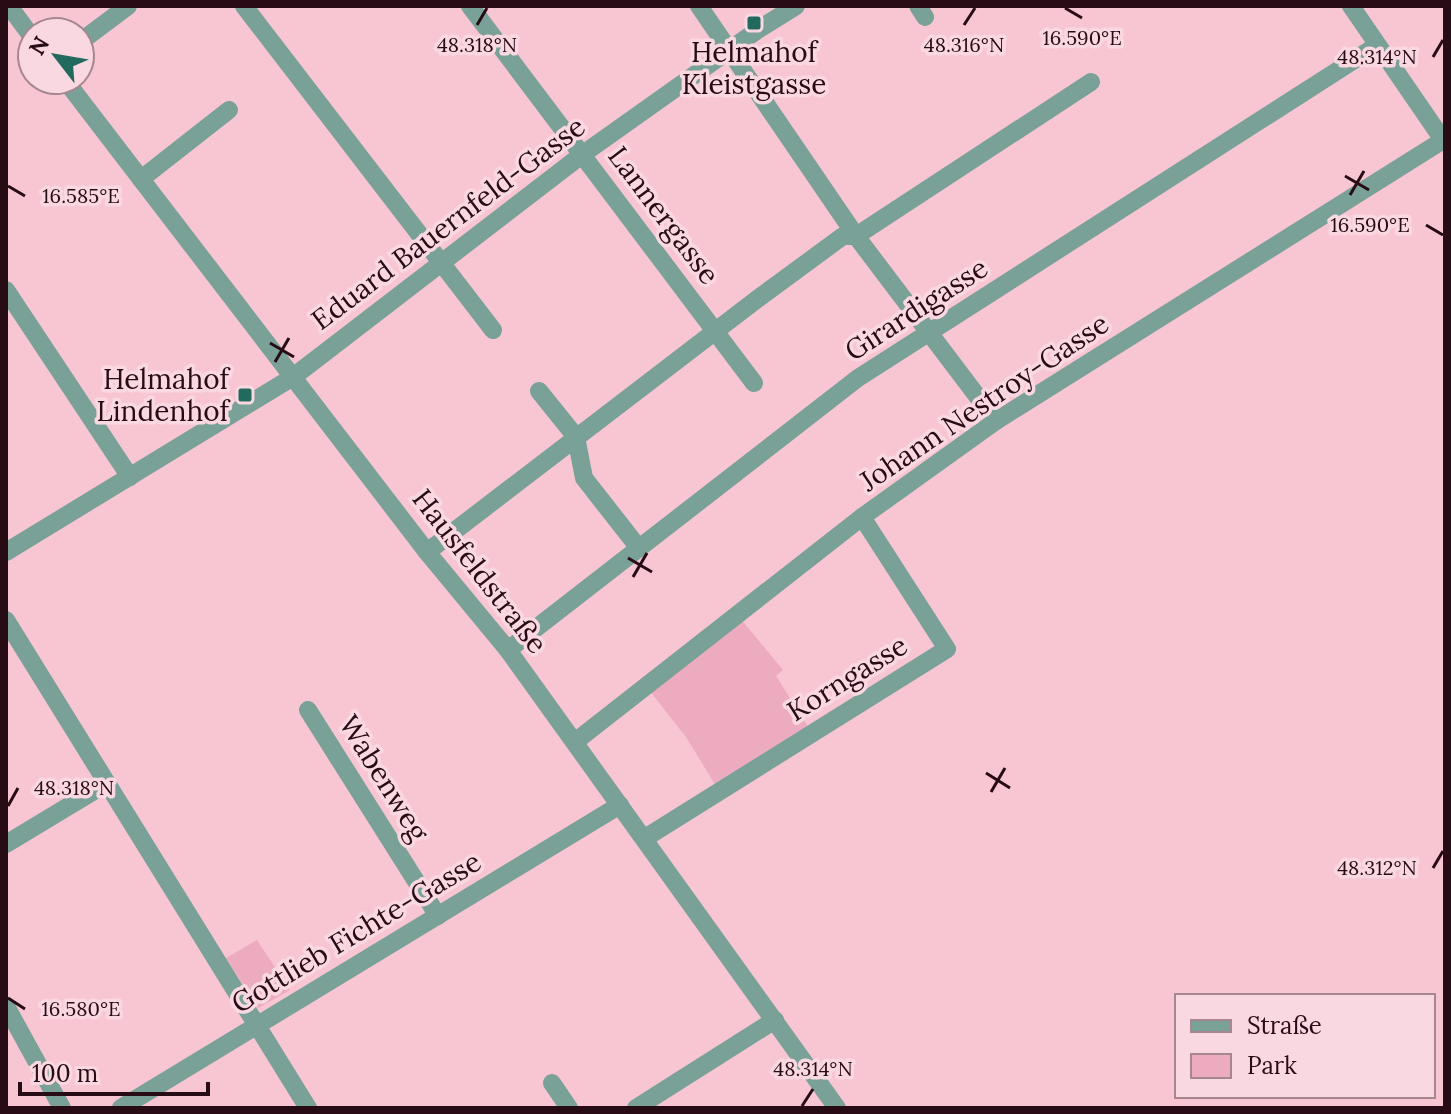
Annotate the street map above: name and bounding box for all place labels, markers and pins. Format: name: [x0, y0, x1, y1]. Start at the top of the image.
marker: Helmahof Kleistgasse: [745, 14, 763, 32]
place label: Helmahof Kleistgasse: [682, 34, 826, 102]
place label: Helmahof Lindenhof: [97, 361, 232, 429]
marker: Helmahof Lindenhof: [236, 386, 254, 404]

